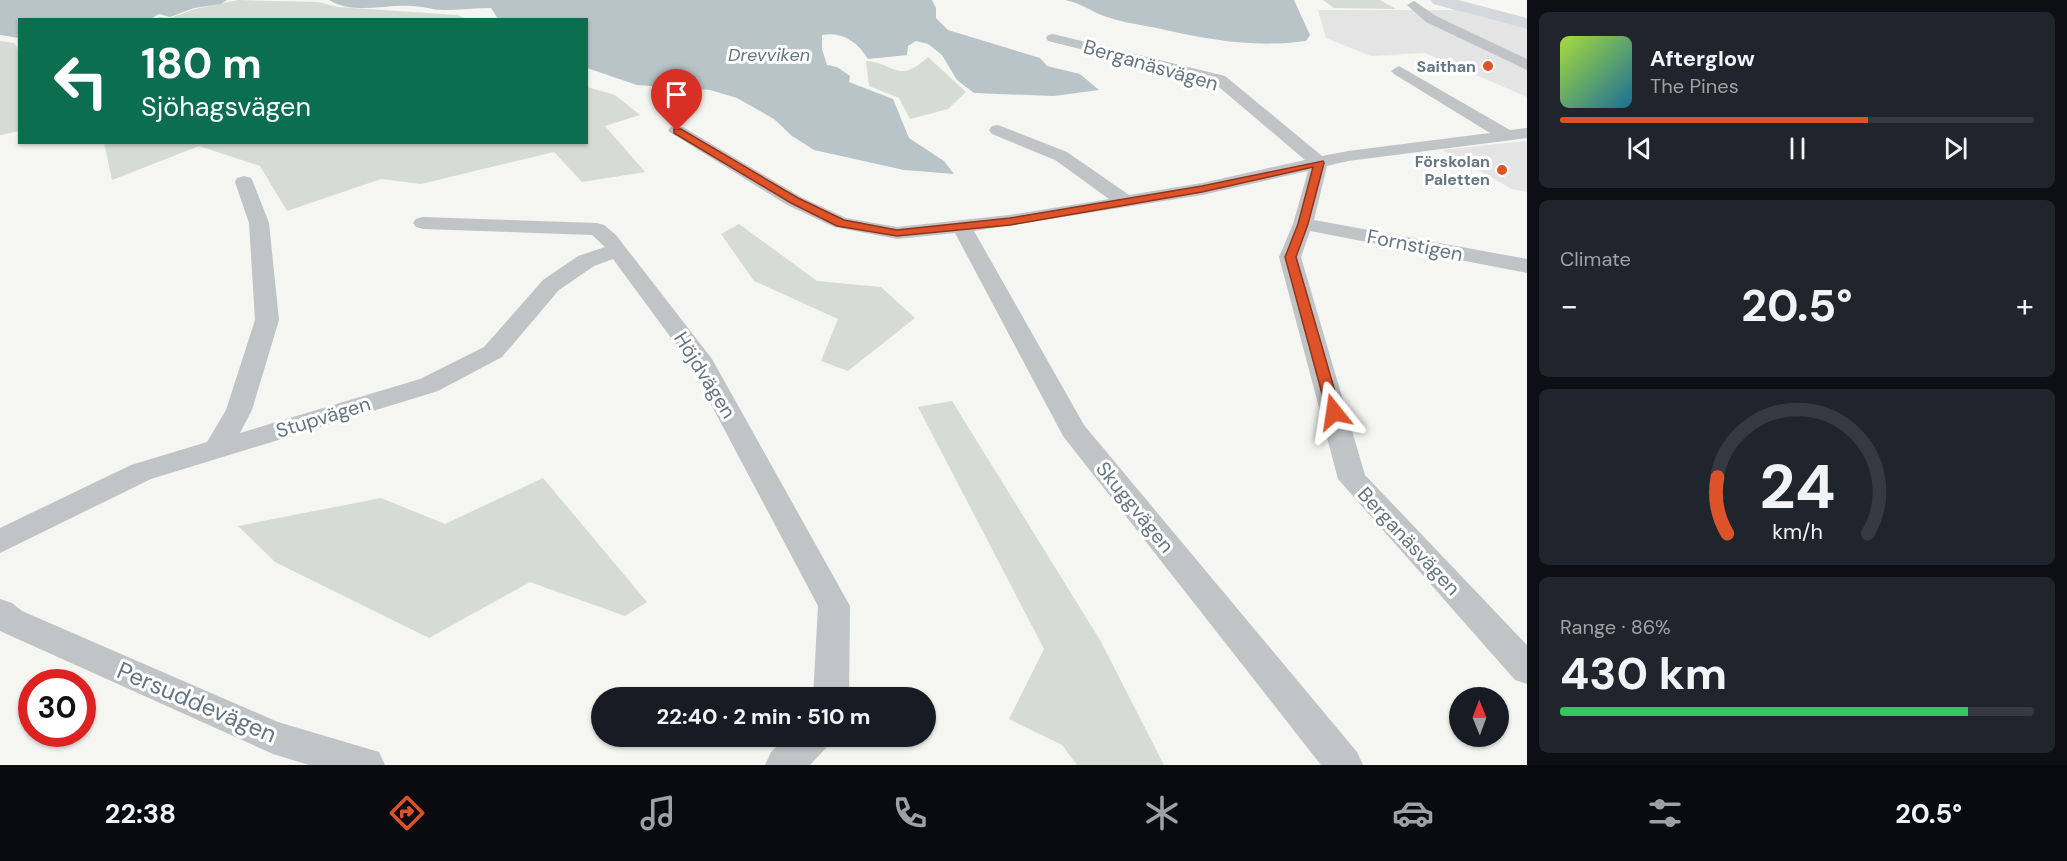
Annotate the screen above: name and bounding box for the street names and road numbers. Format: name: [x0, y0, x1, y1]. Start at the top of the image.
street label: Berganäsvägen: [1081, 33, 1221, 97]
street label: Fornstigen: [1365, 223, 1465, 267]
street label: Höjdvägen: [668, 327, 742, 423]
street label: Stupvägen: [273, 390, 373, 444]
street label: Skuggvägen: [1090, 456, 1180, 558]
street label: Berganäsvägen: [1352, 481, 1466, 601]
street label: Persuddevägen: [113, 654, 281, 750]

